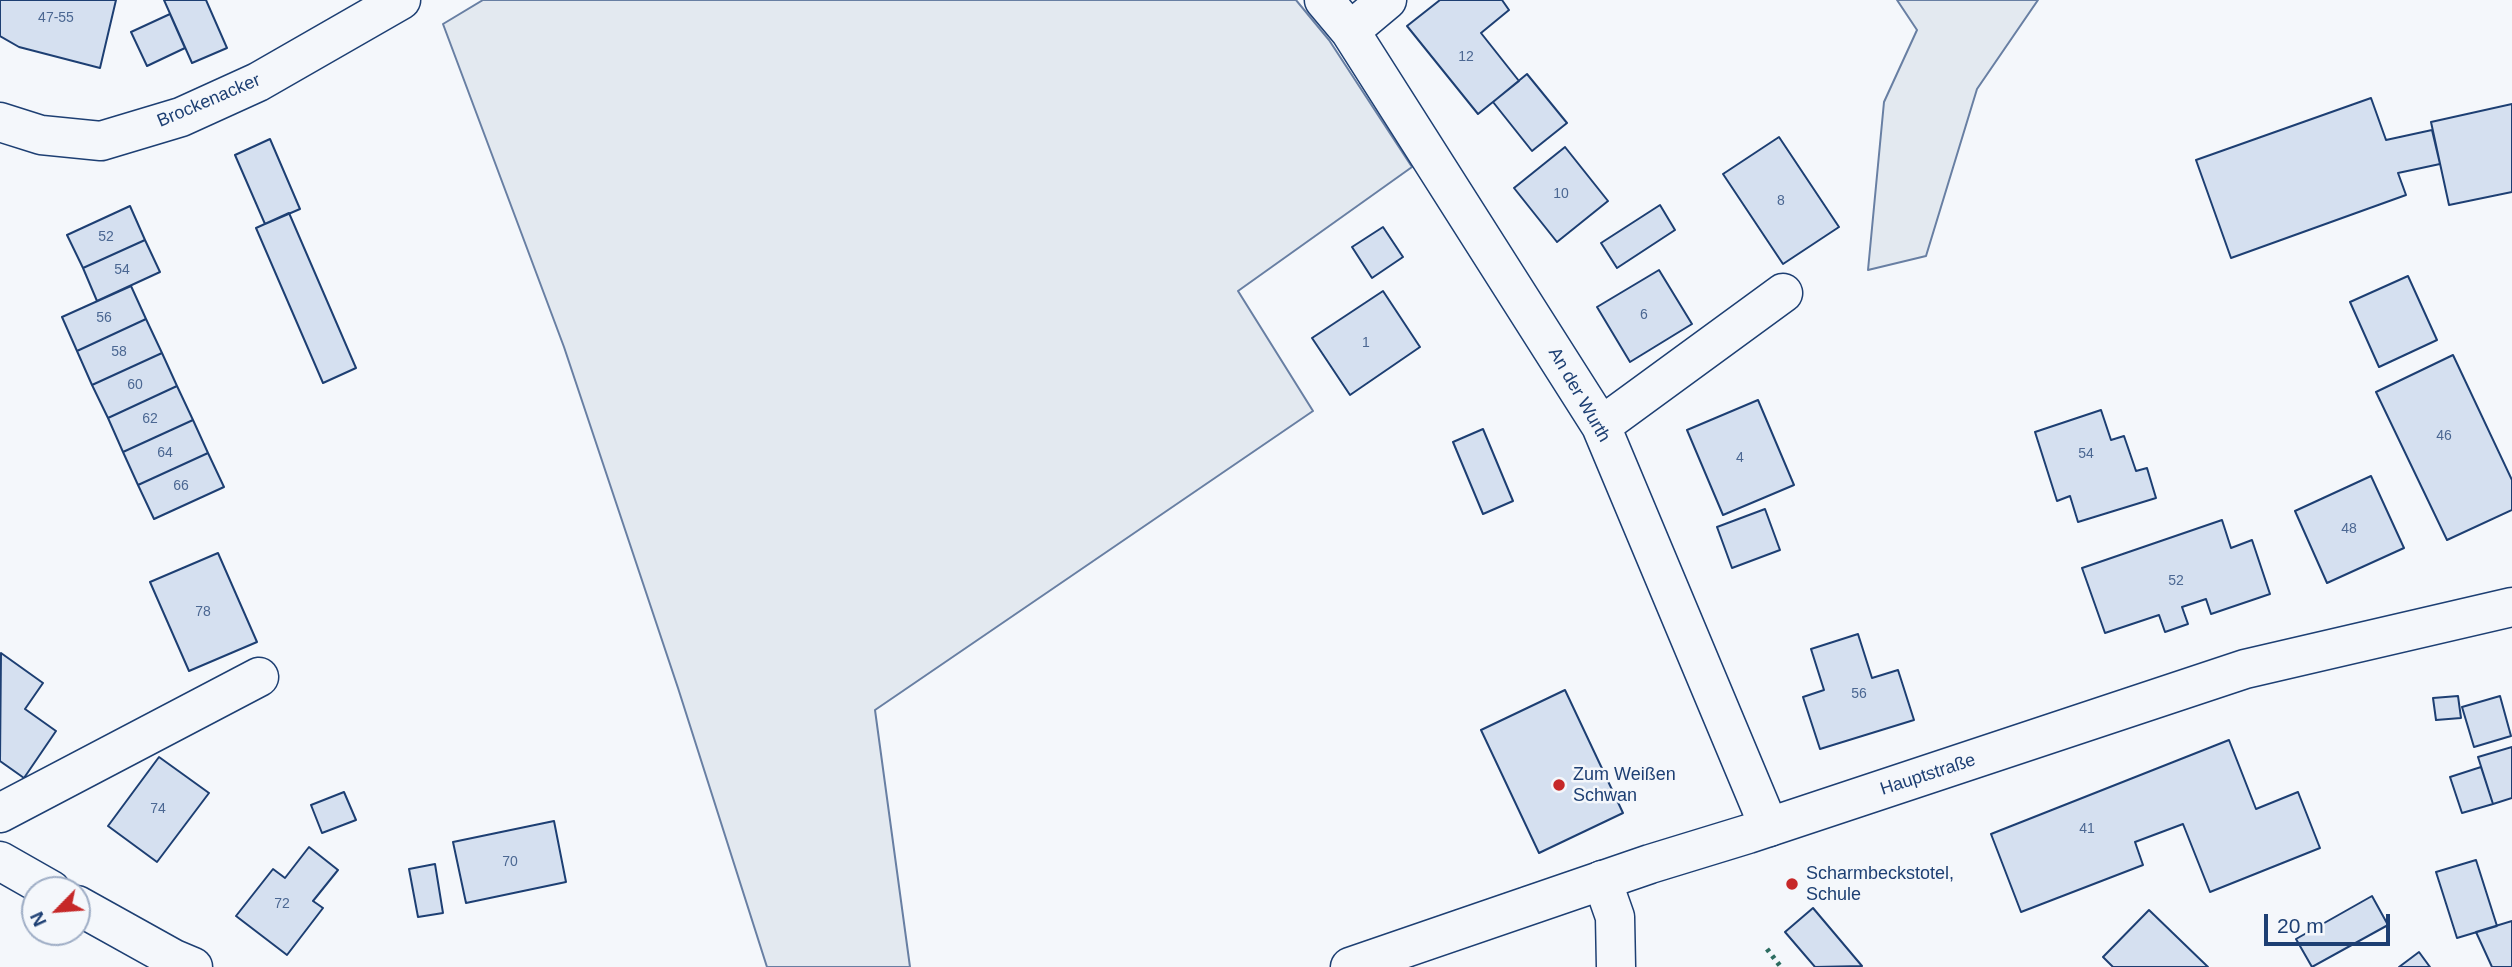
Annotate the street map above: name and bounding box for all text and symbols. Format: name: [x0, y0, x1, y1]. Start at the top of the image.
house number: 47-55: [38, 10, 74, 26]
house number: 12: [1458, 49, 1474, 65]
street label: Brockenacker: [154, 70, 264, 132]
house number: 10: [1553, 186, 1569, 202]
house number: 8: [1777, 193, 1785, 209]
house number: 52: [98, 229, 114, 245]
house number: 54: [114, 262, 130, 278]
house number: 6: [1640, 307, 1648, 323]
house number: 56: [96, 310, 112, 326]
house number: 1: [1362, 335, 1370, 351]
house number: 58: [111, 344, 127, 360]
street label: An der Wurth: [1543, 344, 1615, 446]
house number: 60: [127, 377, 143, 393]
house number: 62: [142, 411, 158, 427]
house number: 46: [2436, 428, 2452, 444]
house number: 64: [157, 445, 173, 461]
house number: 54: [2078, 446, 2094, 462]
house number: 4: [1736, 450, 1744, 466]
house number: 66: [173, 478, 189, 494]
house number: 48: [2341, 521, 2357, 537]
house number: 52: [2168, 573, 2184, 589]
house number: 78: [195, 604, 211, 620]
house number: 56: [1851, 686, 1867, 702]
street label: Hauptstraße: [1878, 749, 1978, 801]
place label: Zum Weißen Schwan: [1573, 764, 1676, 806]
marker: Zum Weißen Schwan: [1551, 777, 1567, 793]
house number: 74: [150, 801, 166, 817]
house number: 41: [2079, 821, 2095, 837]
house number: 70: [502, 854, 518, 870]
place label: Scharmbeckstotel, Schule: [1806, 863, 1954, 906]
north arrow: [21, 876, 91, 946]
marker: Scharmbeckstotel, Schule: [1784, 876, 1800, 892]
house number: 72: [274, 896, 290, 912]
scale bar: [2267, 900, 2393, 944]
text: N: [26, 909, 51, 930]
text: 20 m: [2277, 914, 2324, 937]

